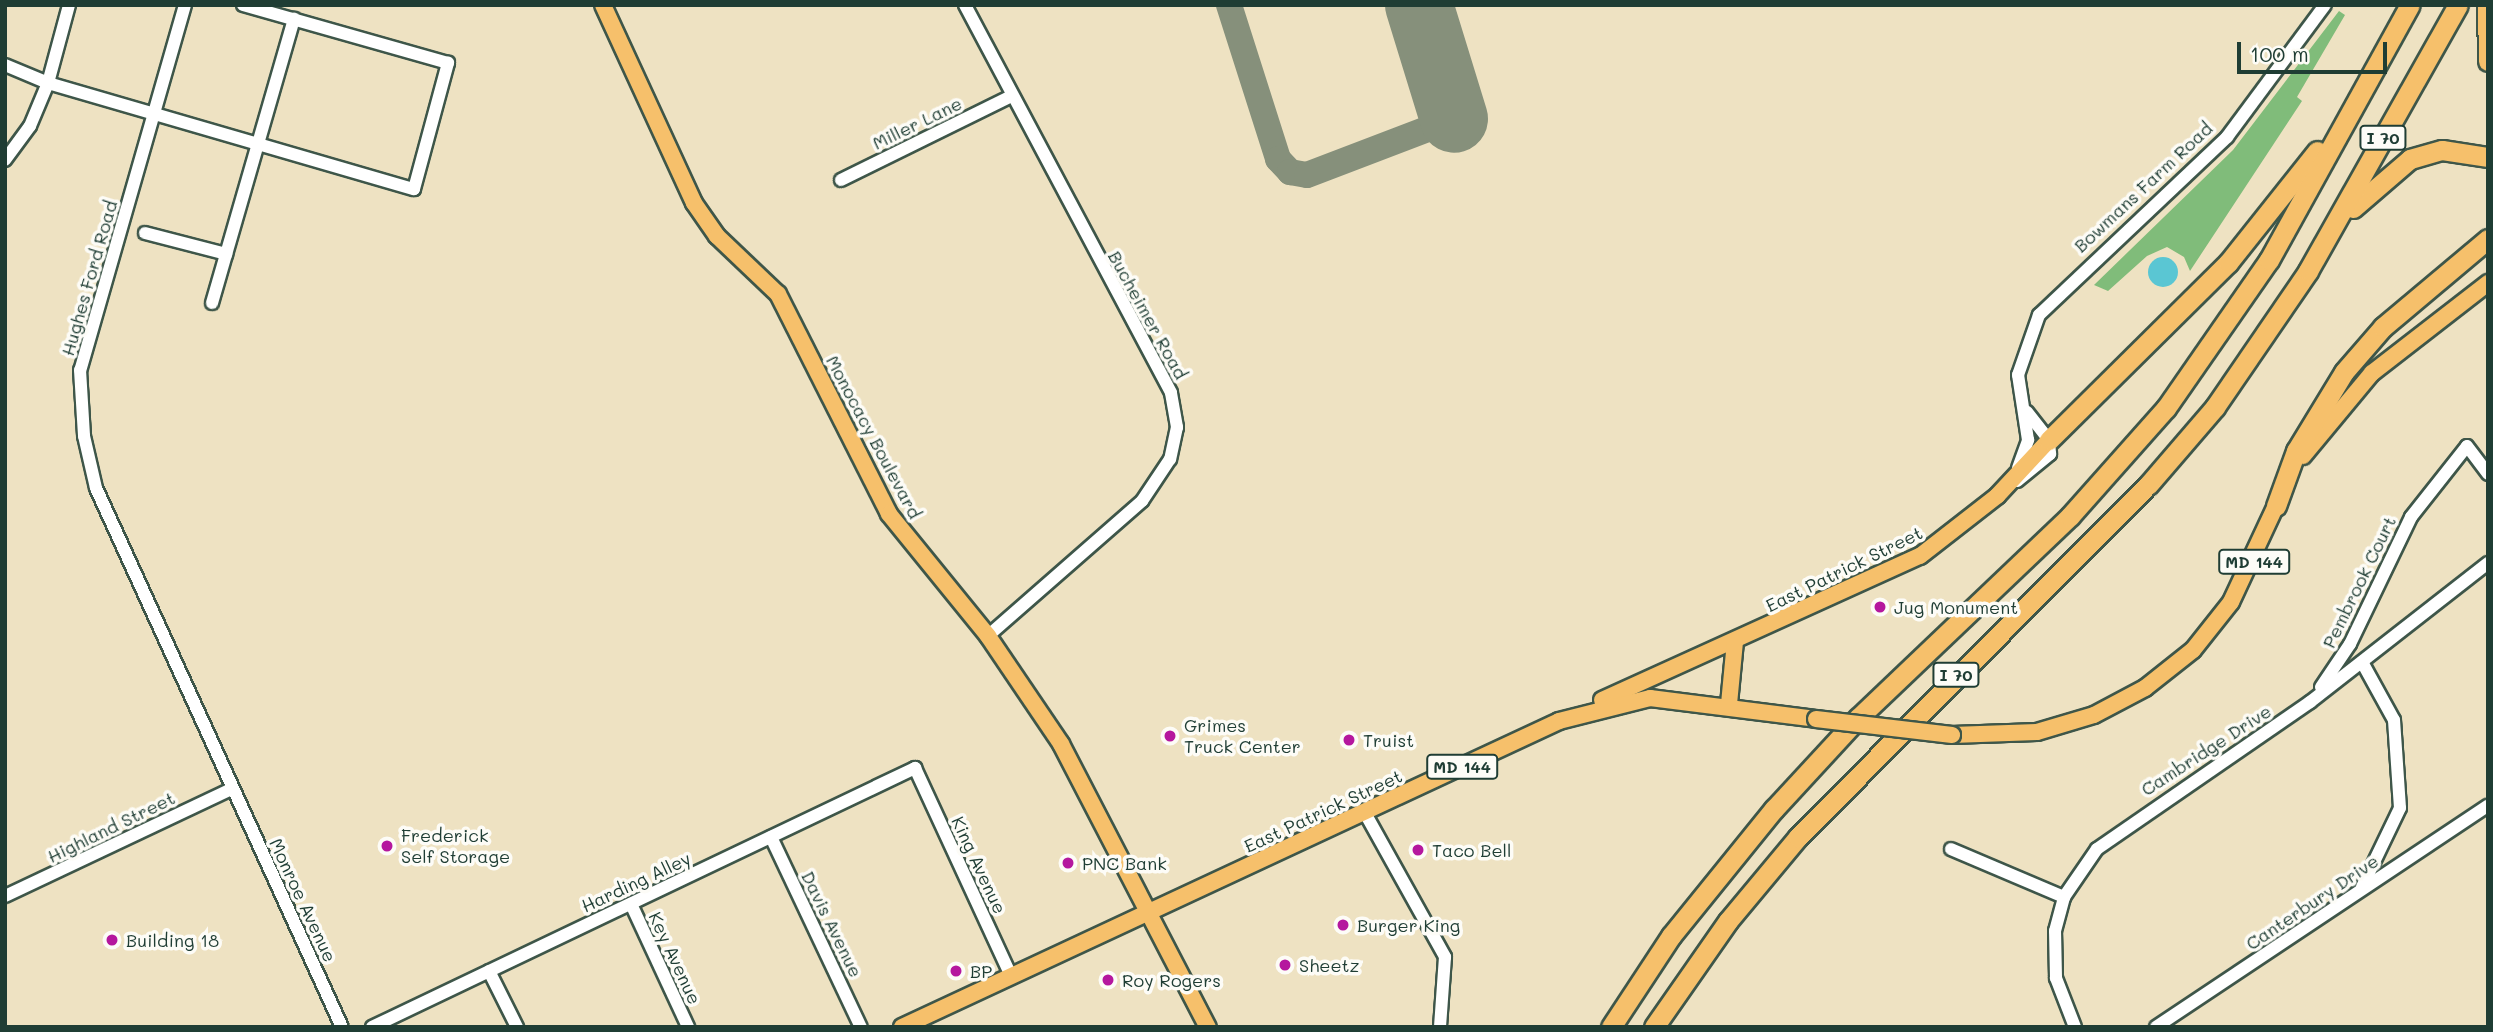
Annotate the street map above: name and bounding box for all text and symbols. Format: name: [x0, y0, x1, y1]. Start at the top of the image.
scale bar: [2241, 28, 2392, 72]
text: 100 m: [2250, 40, 2309, 67]
street label: Miller Lane: [869, 92, 965, 154]
street label: Bowmans Farm Road: [2069, 117, 2217, 257]
road number: I 70: [2358, 126, 2408, 150]
street label: Hughes Ford Road: [56, 198, 122, 358]
street label: Bucheimer Road: [1104, 247, 1192, 383]
street label: Monocacy Boulevard: [822, 352, 926, 522]
street label: Pembrook Court: [2318, 513, 2400, 651]
street label: East Patrick Street: [1762, 522, 1926, 616]
road number: MD 144: [2217, 550, 2291, 575]
place label: Jug Monument: [1894, 596, 2018, 618]
marker: Jug Monument: [1872, 599, 1888, 615]
road number: I 70: [1932, 662, 1980, 688]
street label: Cambridge Drive: [2137, 700, 2275, 800]
place label: Grimes Truck Center: [1184, 715, 1301, 758]
marker: Grimes Truck Center: [1162, 728, 1178, 744]
place label: Truist: [1363, 729, 1414, 751]
marker: Truist: [1341, 732, 1357, 748]
road number: MD 144: [1425, 754, 1499, 780]
street label: East Patrick Street: [1241, 765, 1405, 857]
street label: Highland Street: [44, 787, 178, 867]
street label: King Avenue: [947, 813, 1011, 917]
place label: Frederick Self Storage: [401, 825, 510, 868]
street label: Monroe Avenue: [265, 835, 341, 965]
marker: Frederick Self Storage: [379, 838, 395, 854]
place label: Taco Bell: [1432, 839, 1512, 861]
marker: Taco Bell: [1410, 842, 1426, 858]
street label: Harding Alley: [578, 847, 694, 917]
street label: Canterbury Drive: [2242, 850, 2382, 954]
place label: PNC Bank: [1082, 852, 1167, 874]
marker: PNC Bank: [1060, 855, 1076, 871]
street label: Davis Avenue: [797, 867, 867, 981]
street label: Key Avenue: [644, 908, 706, 1008]
place label: Burger King: [1357, 914, 1460, 936]
marker: Burger King: [1335, 917, 1351, 933]
place label: Building 18: [126, 929, 219, 951]
marker: Building 18: [104, 932, 120, 948]
place label: Sheetz: [1299, 954, 1359, 976]
marker: Sheetz: [1277, 957, 1293, 973]
place label: BP: [970, 960, 992, 982]
marker: BP: [948, 963, 964, 979]
place label: Roy Rogers: [1122, 969, 1221, 991]
marker: Roy Rogers: [1100, 972, 1116, 988]

